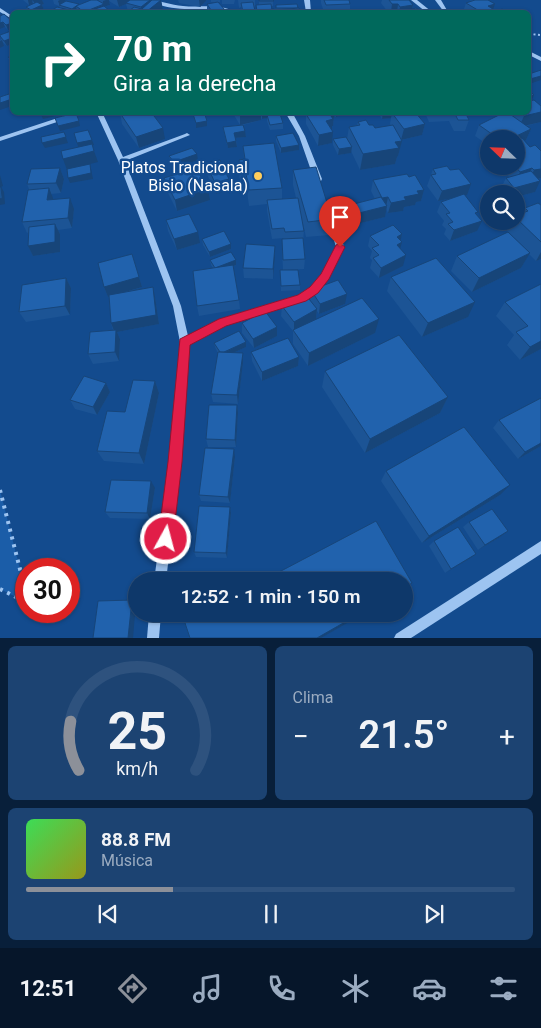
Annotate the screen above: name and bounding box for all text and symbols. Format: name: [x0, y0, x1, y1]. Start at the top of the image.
text: 70 m: [113, 29, 192, 70]
icon: right: [30, 30, 95, 95]
text: Gira a la derecha: [113, 71, 277, 96]
north arrow: [480, 130, 525, 175]
map controls: [480, 130, 525, 230]
place label: Platos Tradicional Bisio (Nasala): [121, 158, 248, 195]
marker: Platos Tradicional Bisio (Nasala): [252, 170, 264, 182]
button: search: [480, 185, 525, 230]
pin: [319, 196, 361, 247]
icon: arrive: [326, 203, 354, 231]
position arrow: [139, 512, 191, 564]
speed limit sign: 30: [15, 558, 80, 623]
text: 12:52 · 1 min · 150 m: [180, 585, 361, 608]
text: Clima: [293, 688, 333, 707]
text: 25: [107, 701, 167, 762]
text: 21.5°: [359, 713, 449, 757]
text: −: [293, 720, 309, 753]
text: +: [499, 720, 515, 753]
text: km/h: [116, 758, 158, 779]
text: 88.8 FM: [101, 828, 171, 851]
text: Música: [101, 851, 153, 870]
icon: previous: [94, 900, 122, 928]
icon: pause: [257, 900, 285, 928]
icon: next: [420, 900, 448, 928]
icon: directions: [115, 971, 150, 1006]
icon: music: [190, 971, 225, 1006]
icon: phone: [264, 971, 299, 1006]
icon: climate: [338, 971, 373, 1006]
icon: car: [412, 971, 447, 1006]
icon: filters: [486, 971, 521, 1006]
text: 12:51: [20, 976, 76, 1001]

